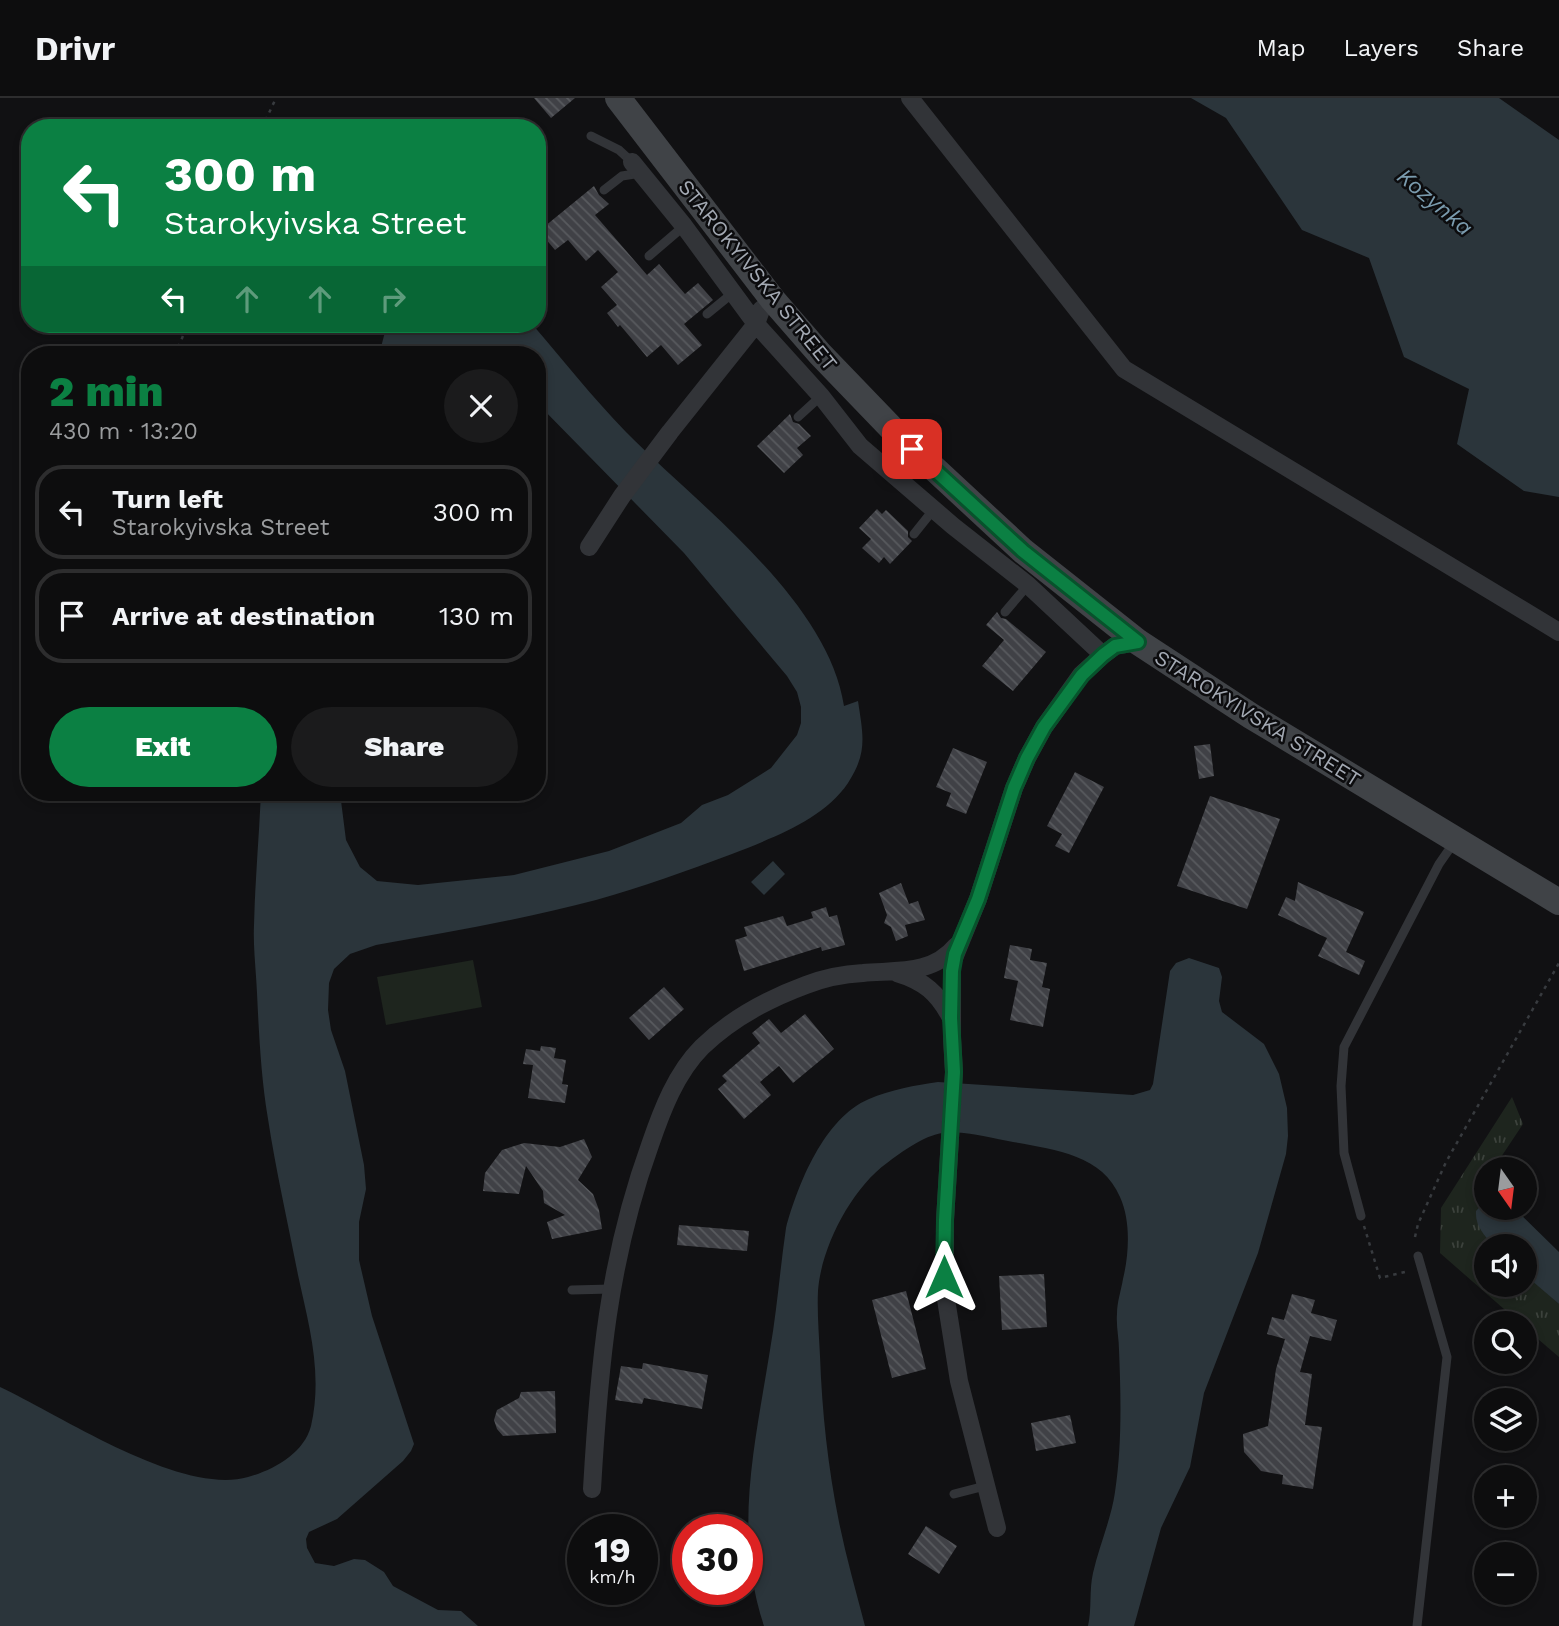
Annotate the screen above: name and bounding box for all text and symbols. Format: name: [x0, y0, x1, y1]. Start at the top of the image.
text: Drivr: [35, 29, 115, 68]
text: Map: [1257, 34, 1305, 62]
text: Layers: [1343, 34, 1419, 62]
text: Share: [1457, 34, 1524, 62]
text: 300 m: [164, 145, 316, 203]
icon: left: [49, 147, 140, 238]
water label: Kozynka: [1392, 163, 1478, 241]
street label: STAROKYIVSKA STREET: [673, 175, 843, 376]
text: Starokyivska Street: [164, 204, 466, 242]
icon: left: [155, 280, 193, 318]
icon: ahead: [228, 280, 266, 318]
icon: ahead: [301, 280, 339, 318]
icon: right: [374, 280, 412, 318]
text: 2 min: [49, 367, 163, 416]
button: close: [444, 369, 518, 443]
text: 430 m · 13:20: [49, 418, 198, 445]
pin: [882, 419, 942, 479]
icon: arrive: [893, 430, 931, 468]
text: Turn left: [112, 484, 223, 514]
icon: left: [53, 493, 91, 531]
text: 300 m: [433, 497, 514, 527]
text: Starokyivska Street: [112, 514, 329, 541]
icon: arrive: [53, 597, 91, 635]
text: Arrive at destination: [112, 601, 375, 631]
text: 130 m: [439, 601, 514, 631]
street label: STAROKYIVSKA STREET: [1150, 644, 1366, 792]
button: Exit: [49, 707, 277, 787]
button: Share: [291, 707, 518, 787]
north arrow: [1474, 1157, 1536, 1220]
map controls: [1474, 1157, 1537, 1605]
button: sound: [1474, 1234, 1537, 1297]
position arrow: [907, 1240, 981, 1314]
button: search: [1474, 1311, 1537, 1374]
button: layers: [1474, 1388, 1537, 1451]
button: +: [1474, 1465, 1537, 1528]
speed limit sign: 30: [672, 1514, 763, 1605]
text: 19: [594, 1529, 631, 1571]
button: −: [1474, 1542, 1537, 1605]
text: km/h: [589, 1566, 636, 1587]

